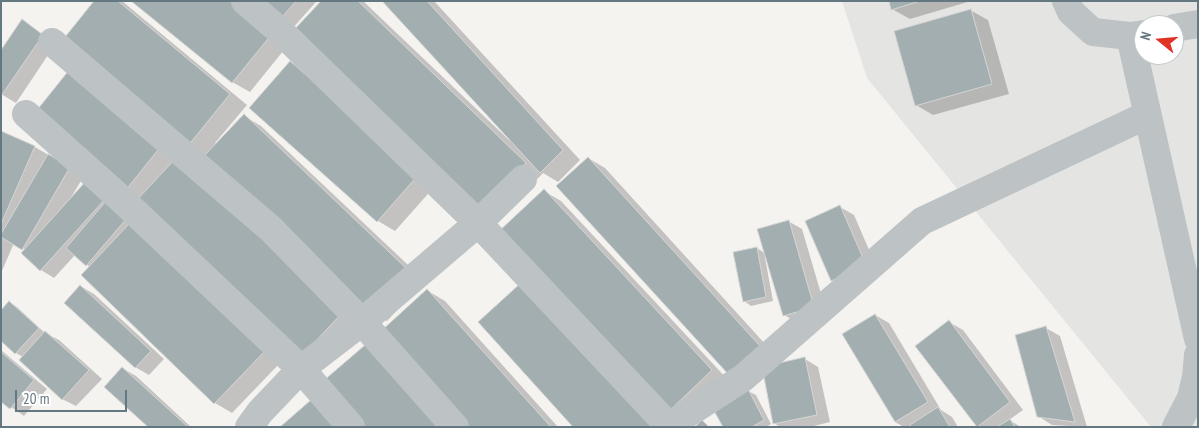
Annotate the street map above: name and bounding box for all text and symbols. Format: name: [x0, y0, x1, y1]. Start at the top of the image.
north arrow: [1134, 15, 1184, 65]
text: N: [1136, 30, 1155, 42]
scale bar: [18, 380, 130, 412]
text: 20 m: [23, 389, 49, 408]

